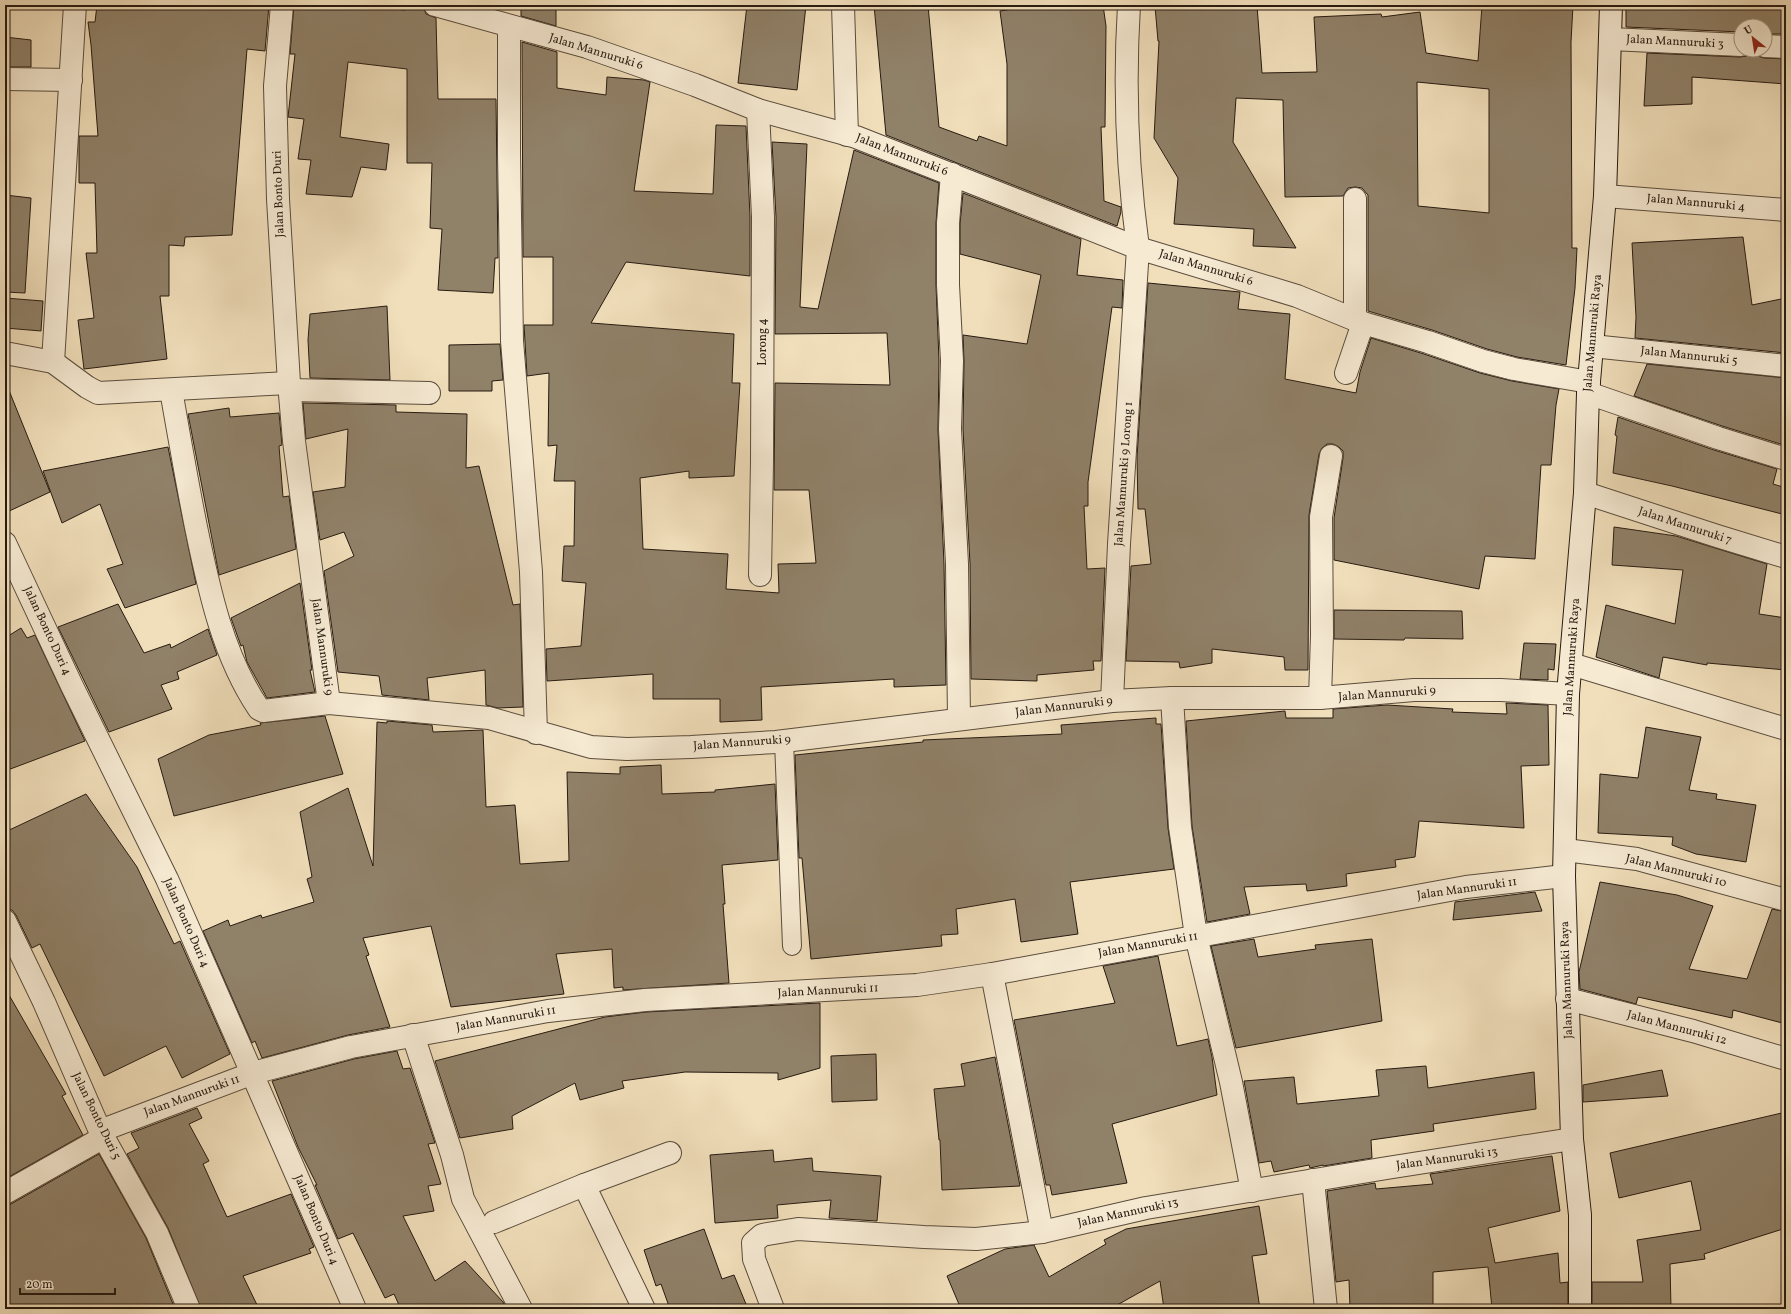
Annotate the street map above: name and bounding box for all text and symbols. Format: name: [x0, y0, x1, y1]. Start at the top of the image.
north arrow: [1733, 18, 1773, 58]
text: U: [1742, 22, 1756, 39]
street label: Jalan Mannuruki 6: [547, 30, 645, 74]
street label: Jalan Mannuruki 3: [1626, 31, 1724, 53]
street label: Jalan Mannuruki 6: [854, 130, 950, 180]
street label: Jalan Bonto Duri: [269, 150, 289, 238]
street label: Jalan Mannuruki 4: [1646, 191, 1746, 215]
street label: Jalan Mannuruki 6: [1157, 246, 1255, 290]
street label: Jalan Mannuruki Raya: [1580, 274, 1606, 392]
street label: Lorong 4: [755, 318, 771, 366]
street label: Jalan Mannuruki 5: [1640, 343, 1739, 369]
street label: Jalan Mannuruki 9 Lorong 1: [1111, 401, 1137, 547]
street label: Jalan Mannuruki 7: [1636, 503, 1734, 549]
street label: Jalan Bonto Duri 4: [19, 584, 75, 678]
street label: Jalan Mannuruki 9: [307, 597, 337, 697]
street label: Jalan Mannuruki Raya: [1560, 598, 1584, 716]
street label: Jalan Mannuruki 9: [1338, 683, 1436, 705]
street label: Jalan Mannuruki 9: [1014, 693, 1114, 721]
street label: Jalan Mannuruki 9: [693, 732, 791, 754]
street label: Jalan Mannuruki 10: [1624, 851, 1728, 891]
street label: Jalan Mannuruki 11: [1416, 874, 1518, 904]
street label: Jalan Bonto Duri 4: [159, 876, 213, 970]
street label: Jalan Mannuruki Raya: [1557, 921, 1577, 1039]
street label: Jalan Mannuruki 11: [1097, 928, 1199, 962]
street label: Jalan Mannuruki 11: [777, 980, 879, 1002]
street label: Jalan Mannuruki 11: [455, 1002, 557, 1036]
street label: Jalan Mannuruki 12: [1625, 1007, 1729, 1049]
street label: Jalan Bonto Duri 5: [68, 1070, 124, 1163]
street label: Jalan Mannuruki 11: [142, 1071, 242, 1121]
street label: Jalan Mannuruki 13: [1395, 1144, 1499, 1174]
street label: Jalan Bonto Duri 4: [290, 1172, 342, 1268]
street label: Jalan Mannuruki 13: [1076, 1195, 1180, 1231]
scale bar: [20, 1270, 115, 1296]
text: 20 m: [26, 1277, 53, 1293]

